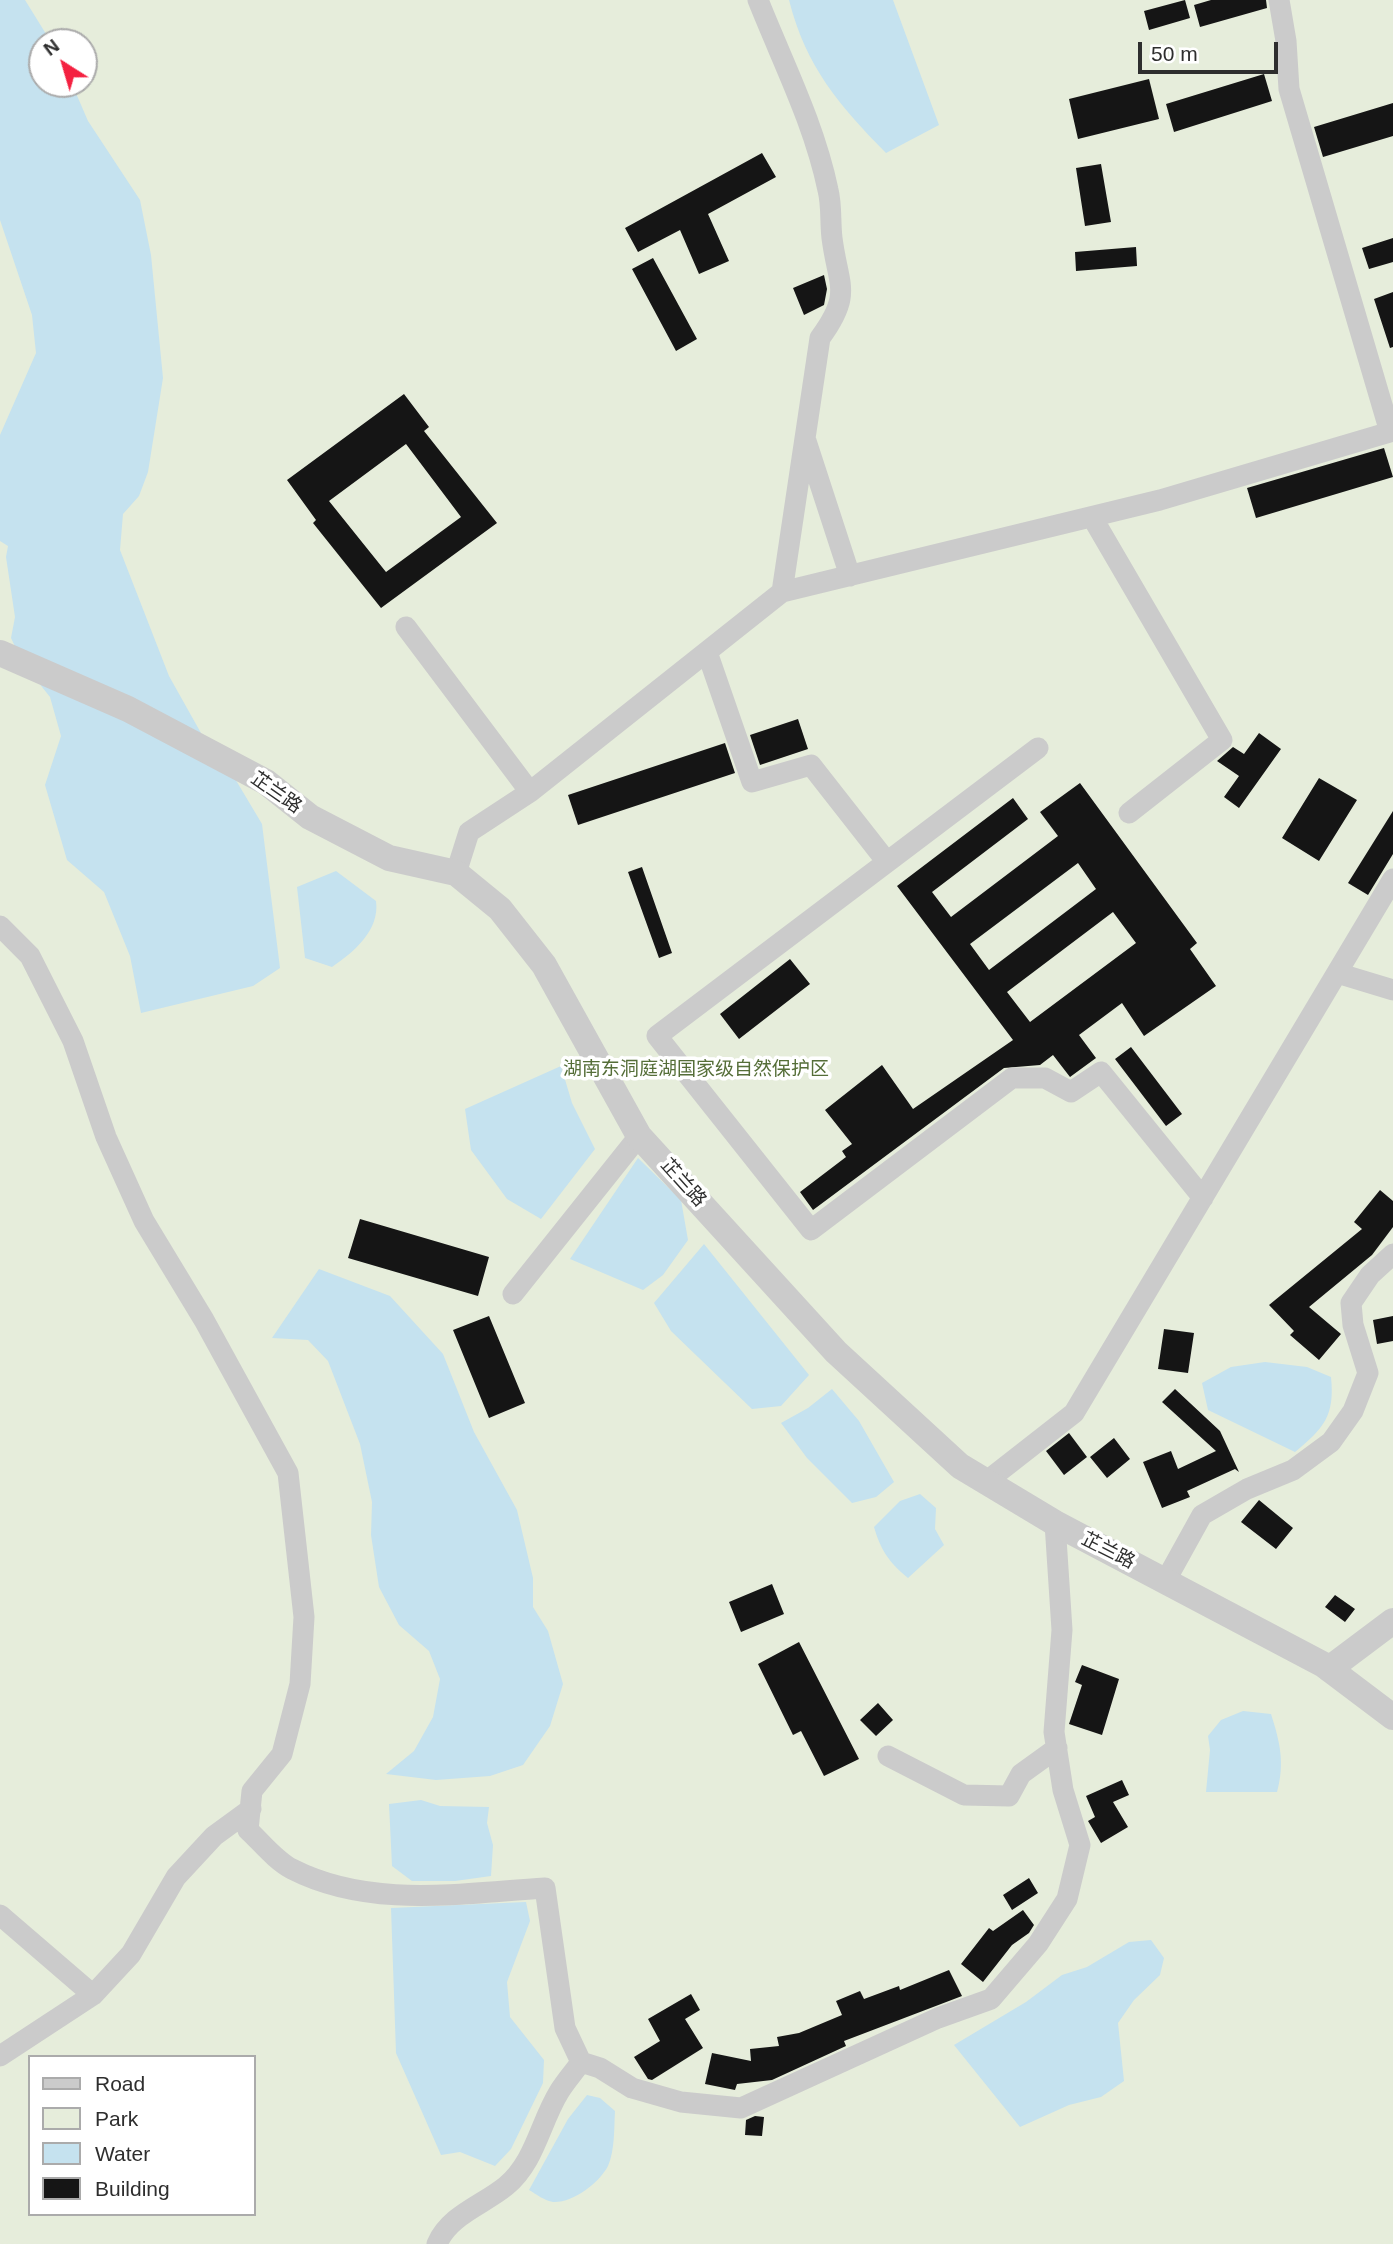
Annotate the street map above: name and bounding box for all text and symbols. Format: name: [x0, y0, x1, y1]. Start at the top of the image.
north arrow: [28, 28, 98, 98]
scale bar: [1141, 28, 1281, 72]
text: N: [39, 35, 63, 60]
text: 50 m: [1151, 42, 1198, 65]
street label: 芷兰路: [246, 767, 306, 819]
park label: 湖南东洞庭湖国家级自然保护区: [563, 1059, 829, 1081]
street label: 芷兰路: [655, 1154, 711, 1212]
street label: 芷兰路: [1077, 1528, 1139, 1574]
legend: [28, 2055, 256, 2216]
text: Road: [95, 2072, 145, 2095]
text: Park: [95, 2107, 138, 2130]
text: Water: [95, 2142, 150, 2165]
text: Building: [95, 2177, 170, 2200]

